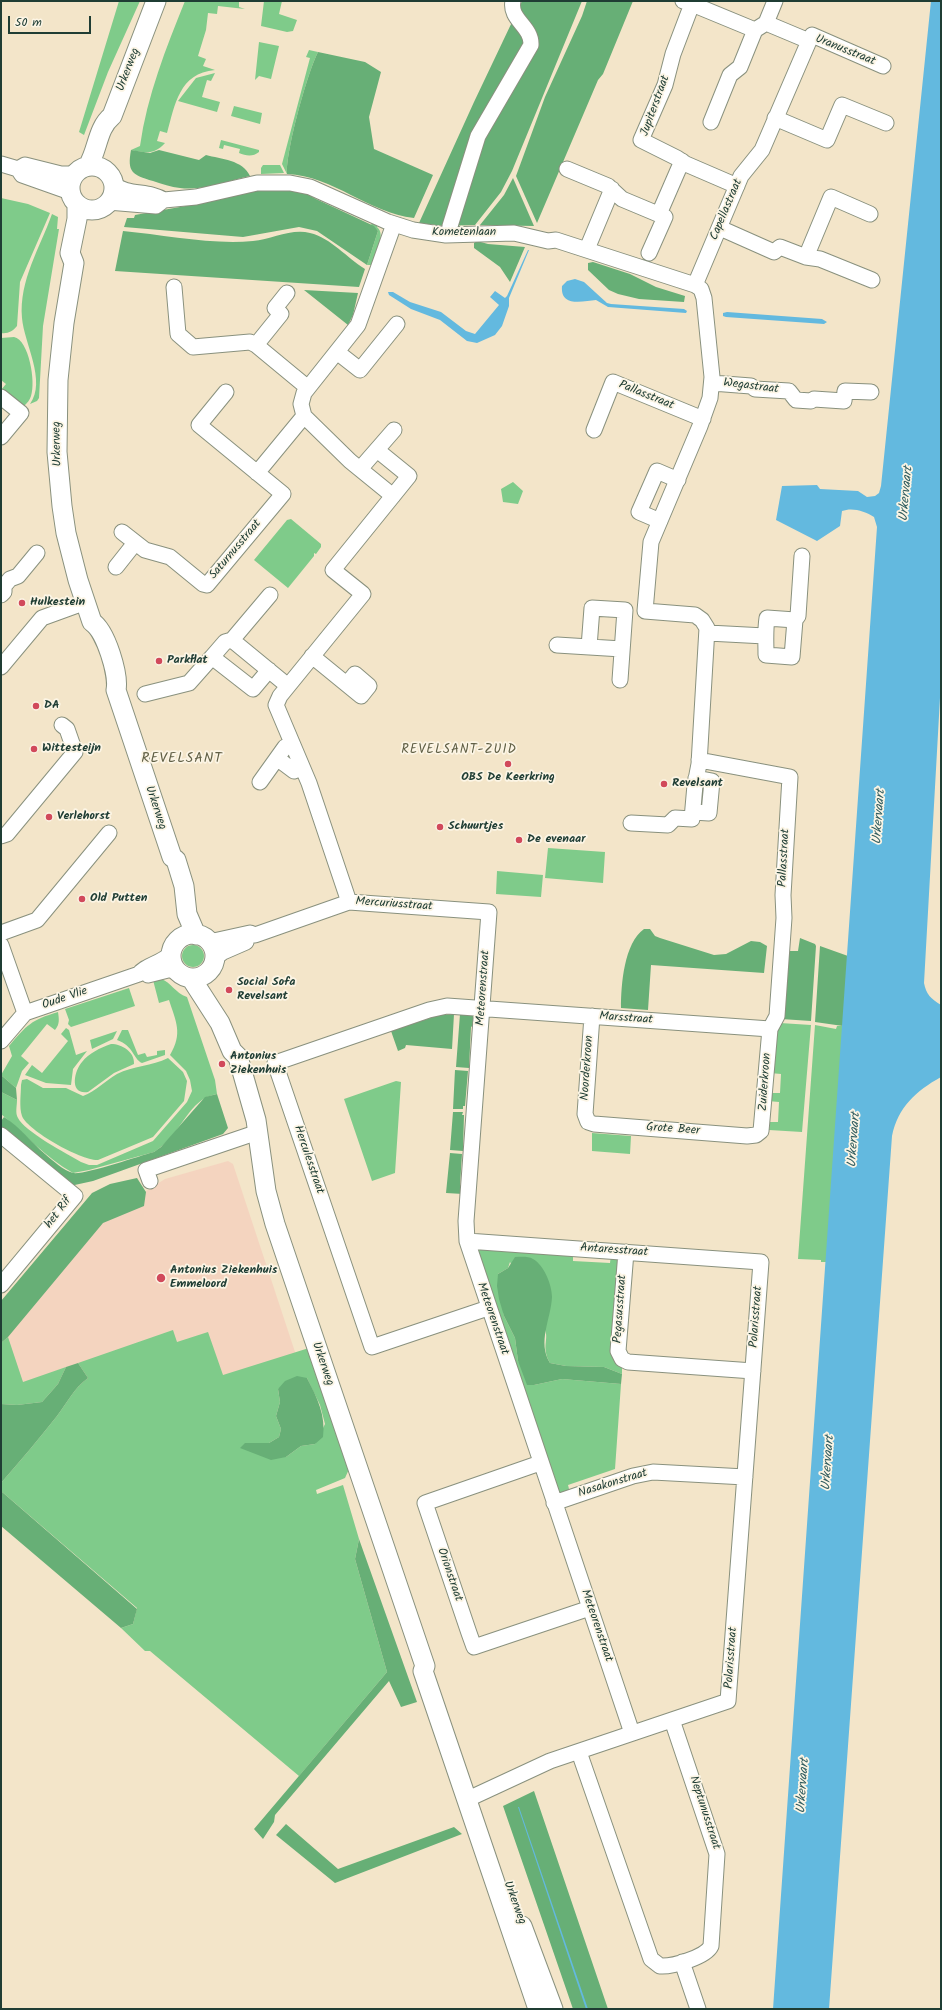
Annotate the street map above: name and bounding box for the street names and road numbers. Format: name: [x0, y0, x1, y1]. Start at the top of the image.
street label: Uranusstraat: [813, 32, 877, 70]
street label: Urkerweg: [114, 46, 144, 94]
street label: Jupiterstraat: [638, 74, 674, 138]
street label: Capellastraat: [708, 177, 746, 243]
street label: Kometenlaan: [432, 226, 496, 240]
street label: Wegastraat: [722, 376, 780, 398]
street label: Pallasstraat: [616, 378, 676, 414]
street label: Urkerweg: [50, 421, 66, 467]
street label: Saturnusstraat: [207, 517, 265, 583]
street label: Urkerweg: [141, 784, 169, 832]
street label: Pallasstraat: [776, 828, 794, 888]
street label: Mercuriusstraat: [355, 895, 433, 915]
street label: Meteorenstraat: [474, 950, 494, 1026]
street label: Oude Vlie: [40, 985, 90, 1013]
street label: Marsstraat: [599, 1010, 653, 1028]
street label: Noorderkroon: [579, 1035, 597, 1101]
street label: Zuiderkroon: [757, 1052, 775, 1112]
street label: Grote Beer: [646, 1121, 700, 1139]
street label: Herculesstraat: [290, 1124, 326, 1196]
street label: het Rif: [43, 1194, 75, 1232]
street label: Antaresstraat: [580, 1241, 648, 1261]
street label: Pegasusstraat: [611, 1274, 631, 1344]
street label: Meteorenstraat: [473, 1281, 511, 1357]
street label: Polarisstraat: [748, 1286, 766, 1348]
street label: Urkerweg: [308, 1340, 336, 1388]
street label: Nasakonstraat: [577, 1467, 649, 1501]
street label: Orionstraat: [433, 1546, 465, 1604]
street label: Meteorenstraat: [577, 1588, 615, 1664]
street label: Polarisstraat: [723, 1627, 741, 1689]
street label: Neptunusstraat: [685, 1774, 723, 1852]
street label: Urkerweg: [499, 1879, 529, 1927]

